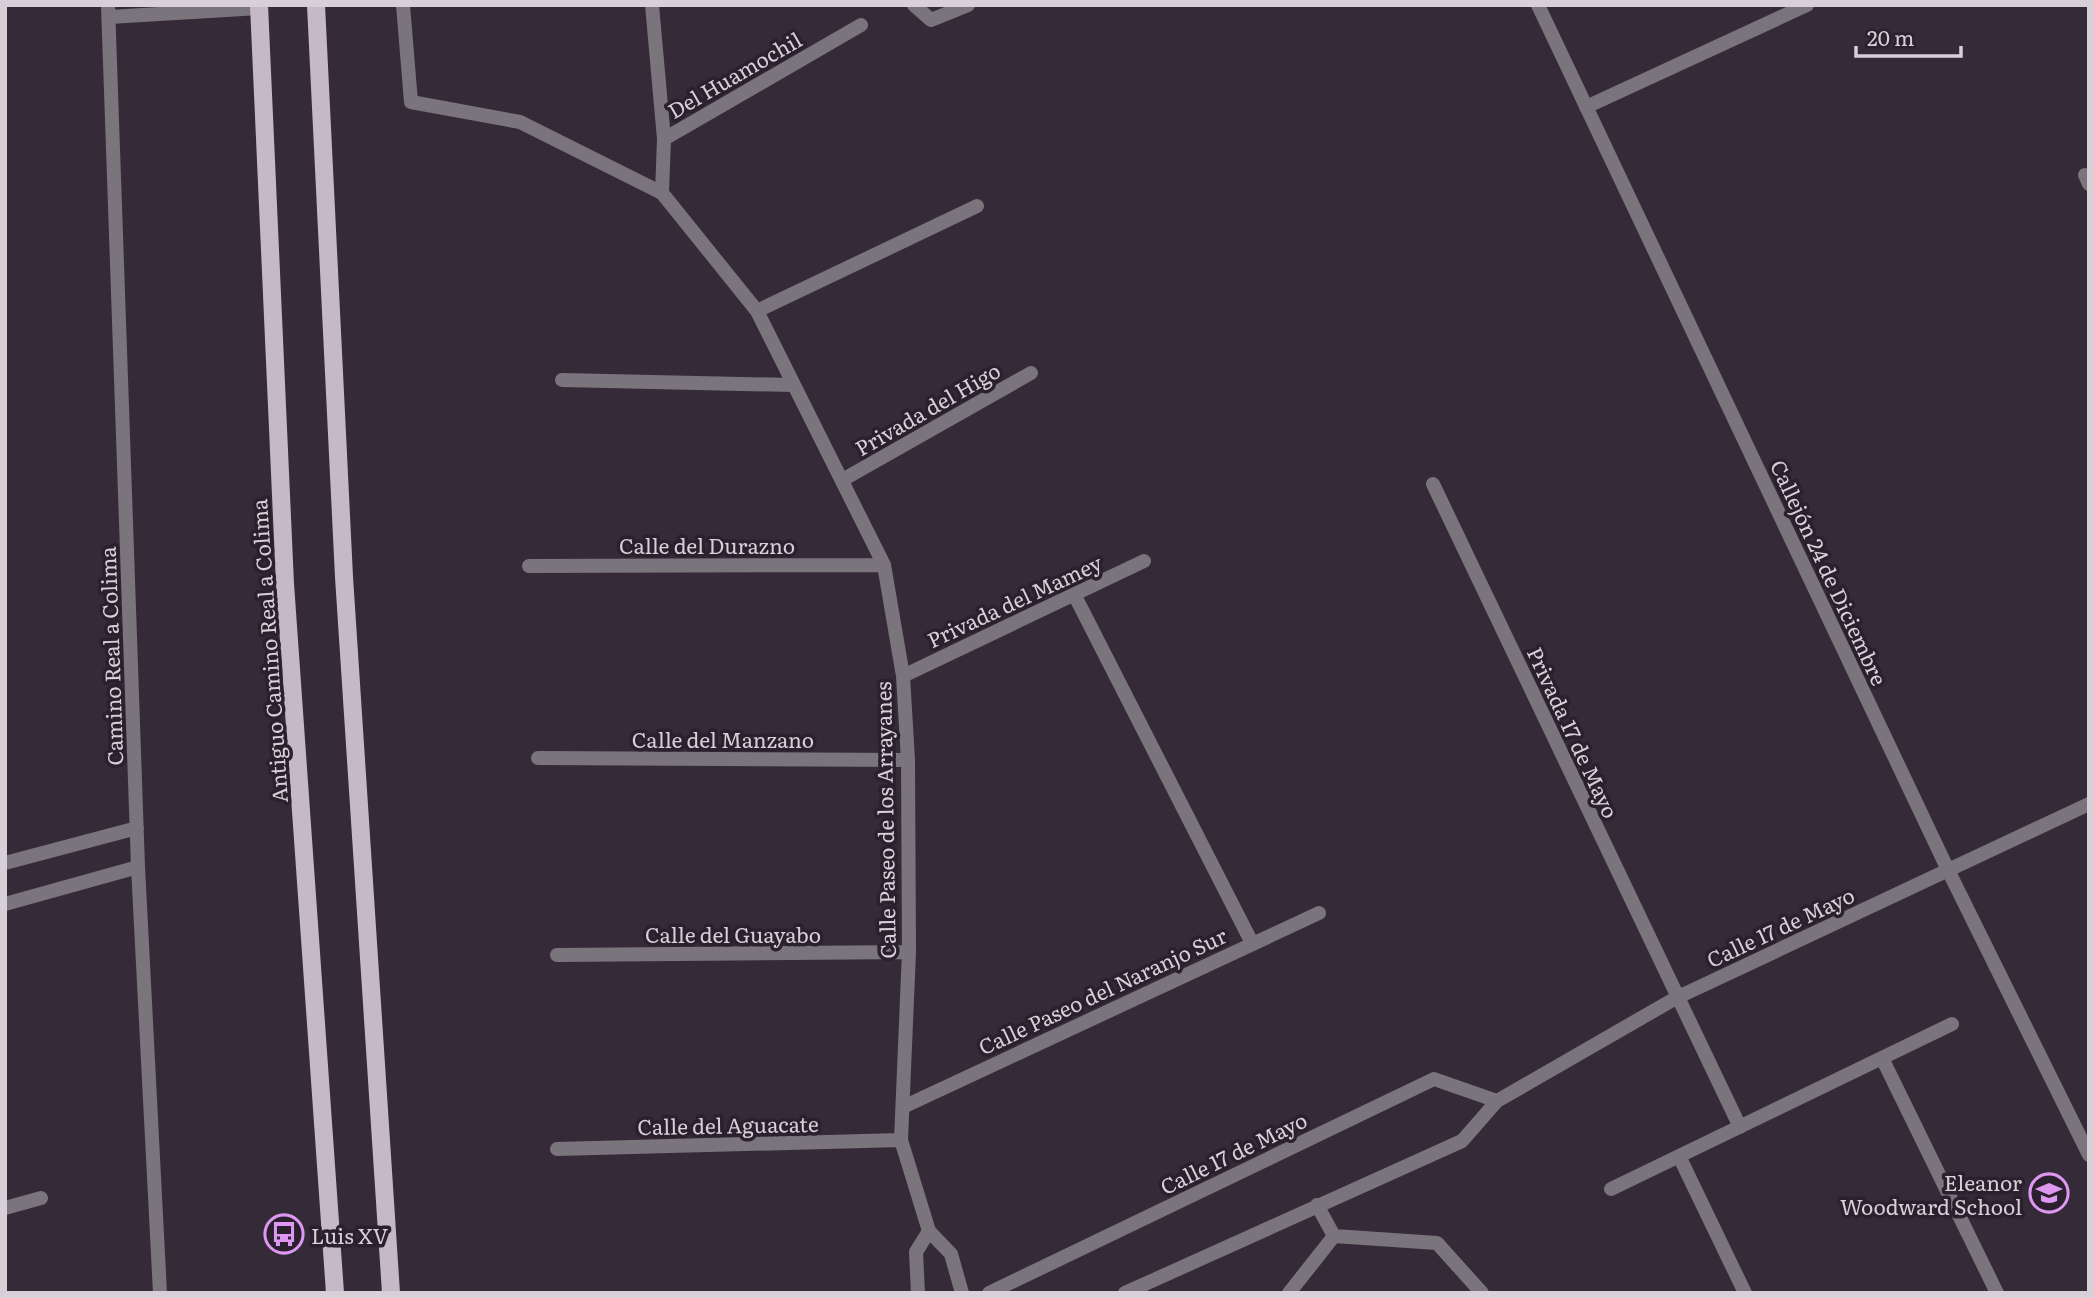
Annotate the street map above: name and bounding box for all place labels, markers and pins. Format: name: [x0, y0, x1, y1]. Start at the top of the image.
place label: Eleanor Woodward School: [1840, 1166, 2022, 1221]
school or university icon: Eleanor Woodward School: [2028, 1172, 2070, 1214]
bus stop icon: Luis XV: [263, 1213, 305, 1255]
place label: Luis XV: [311, 1219, 389, 1250]

